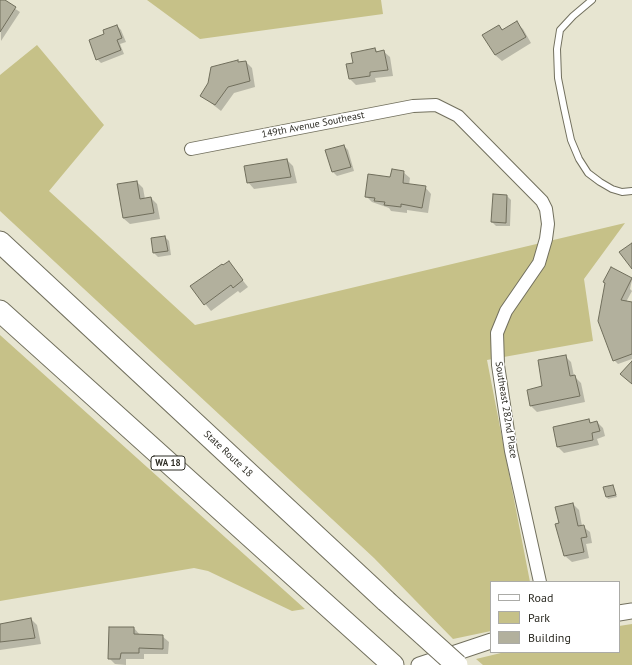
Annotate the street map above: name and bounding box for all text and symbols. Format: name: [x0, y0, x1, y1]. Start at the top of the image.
street label: 149th Avenue Southeast: [261, 109, 365, 141]
street label: Southeast 282nd Place: [492, 361, 520, 459]
street label: State Route 18: [201, 428, 255, 480]
road number: WA 18: [151, 456, 185, 470]
legend: [490, 581, 620, 653]
text: Road: [528, 590, 553, 605]
text: Park: [528, 610, 550, 625]
text: Building: [528, 630, 571, 645]

